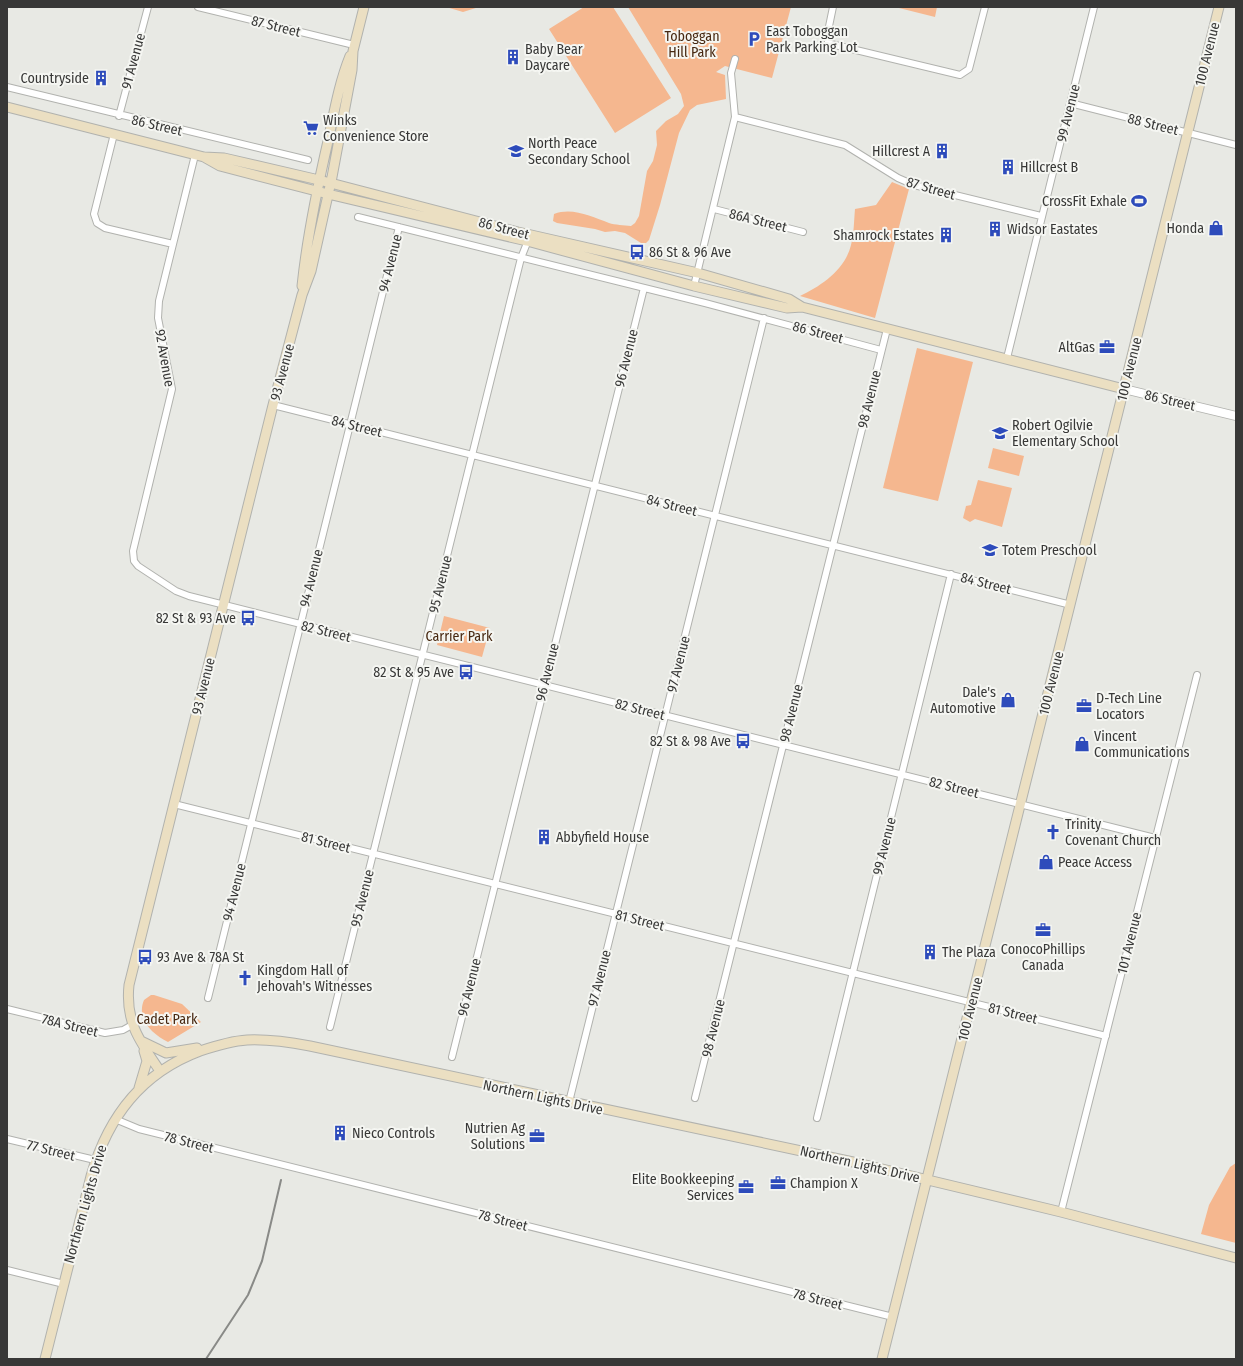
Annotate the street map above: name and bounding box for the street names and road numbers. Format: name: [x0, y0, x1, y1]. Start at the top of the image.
street label: 87 Street: [249, 12, 303, 41]
street label: 100 Avenue: [1191, 20, 1224, 88]
street label: 91 Avenue: [118, 31, 149, 91]
street label: 99 Avenue: [1053, 82, 1084, 144]
street label: 88 Street: [1126, 110, 1180, 139]
street label: 86 Street: [130, 111, 184, 140]
street label: 87 Street: [904, 173, 958, 204]
street label: 86A Street: [727, 205, 789, 236]
street label: 86 Street: [477, 214, 531, 243]
street label: 94 Avenue: [375, 232, 406, 294]
street label: 86 Street: [791, 318, 845, 347]
street label: 96 Avenue: [611, 327, 642, 389]
street label: 92 Avenue: [151, 328, 178, 388]
street label: 100 Avenue: [1113, 335, 1146, 403]
street label: 93 Avenue: [267, 342, 298, 402]
street label: 98 Avenue: [854, 368, 885, 430]
street label: 86 Street: [1143, 386, 1197, 415]
street label: 84 Street: [330, 412, 384, 441]
street label: 84 Street: [645, 491, 699, 520]
street label: 94 Avenue: [296, 547, 327, 609]
street label: 95 Avenue: [425, 554, 456, 615]
street label: 84 Street: [959, 569, 1013, 598]
street label: 82 Street: [299, 617, 353, 646]
street label: 97 Avenue: [663, 634, 694, 694]
street label: 96 Avenue: [532, 641, 563, 703]
street label: 100 Avenue: [1035, 649, 1068, 717]
street label: 93 Avenue: [188, 656, 219, 716]
street label: 98 Avenue: [776, 682, 807, 744]
street label: 82 Street: [613, 695, 667, 724]
street label: 82 Street: [927, 773, 981, 802]
street label: 99 Avenue: [869, 815, 900, 877]
street label: 81 Street: [300, 828, 353, 857]
street label: 94 Avenue: [219, 861, 250, 923]
street label: 95 Avenue: [347, 868, 378, 929]
street label: 81 Street: [614, 906, 667, 935]
street label: 101 Avenue: [1114, 910, 1145, 976]
street label: 97 Avenue: [584, 948, 615, 1008]
street label: 96 Avenue: [454, 956, 485, 1018]
street label: 100 Avenue: [954, 975, 987, 1043]
street label: 98 Avenue: [698, 997, 729, 1059]
street label: 81 Street: [987, 999, 1040, 1028]
street label: 78A Street: [40, 1010, 100, 1041]
street label: Northern Lights Drive: [481, 1076, 605, 1119]
street label: 78 Street: [163, 1128, 216, 1157]
street label: 77 Street: [25, 1136, 77, 1165]
street label: Northern Lights Drive: [798, 1142, 921, 1187]
street label: Northern Lights Drive: [60, 1143, 111, 1265]
street label: 78 Street: [477, 1206, 530, 1235]
street label: 78 Street: [792, 1285, 845, 1314]

